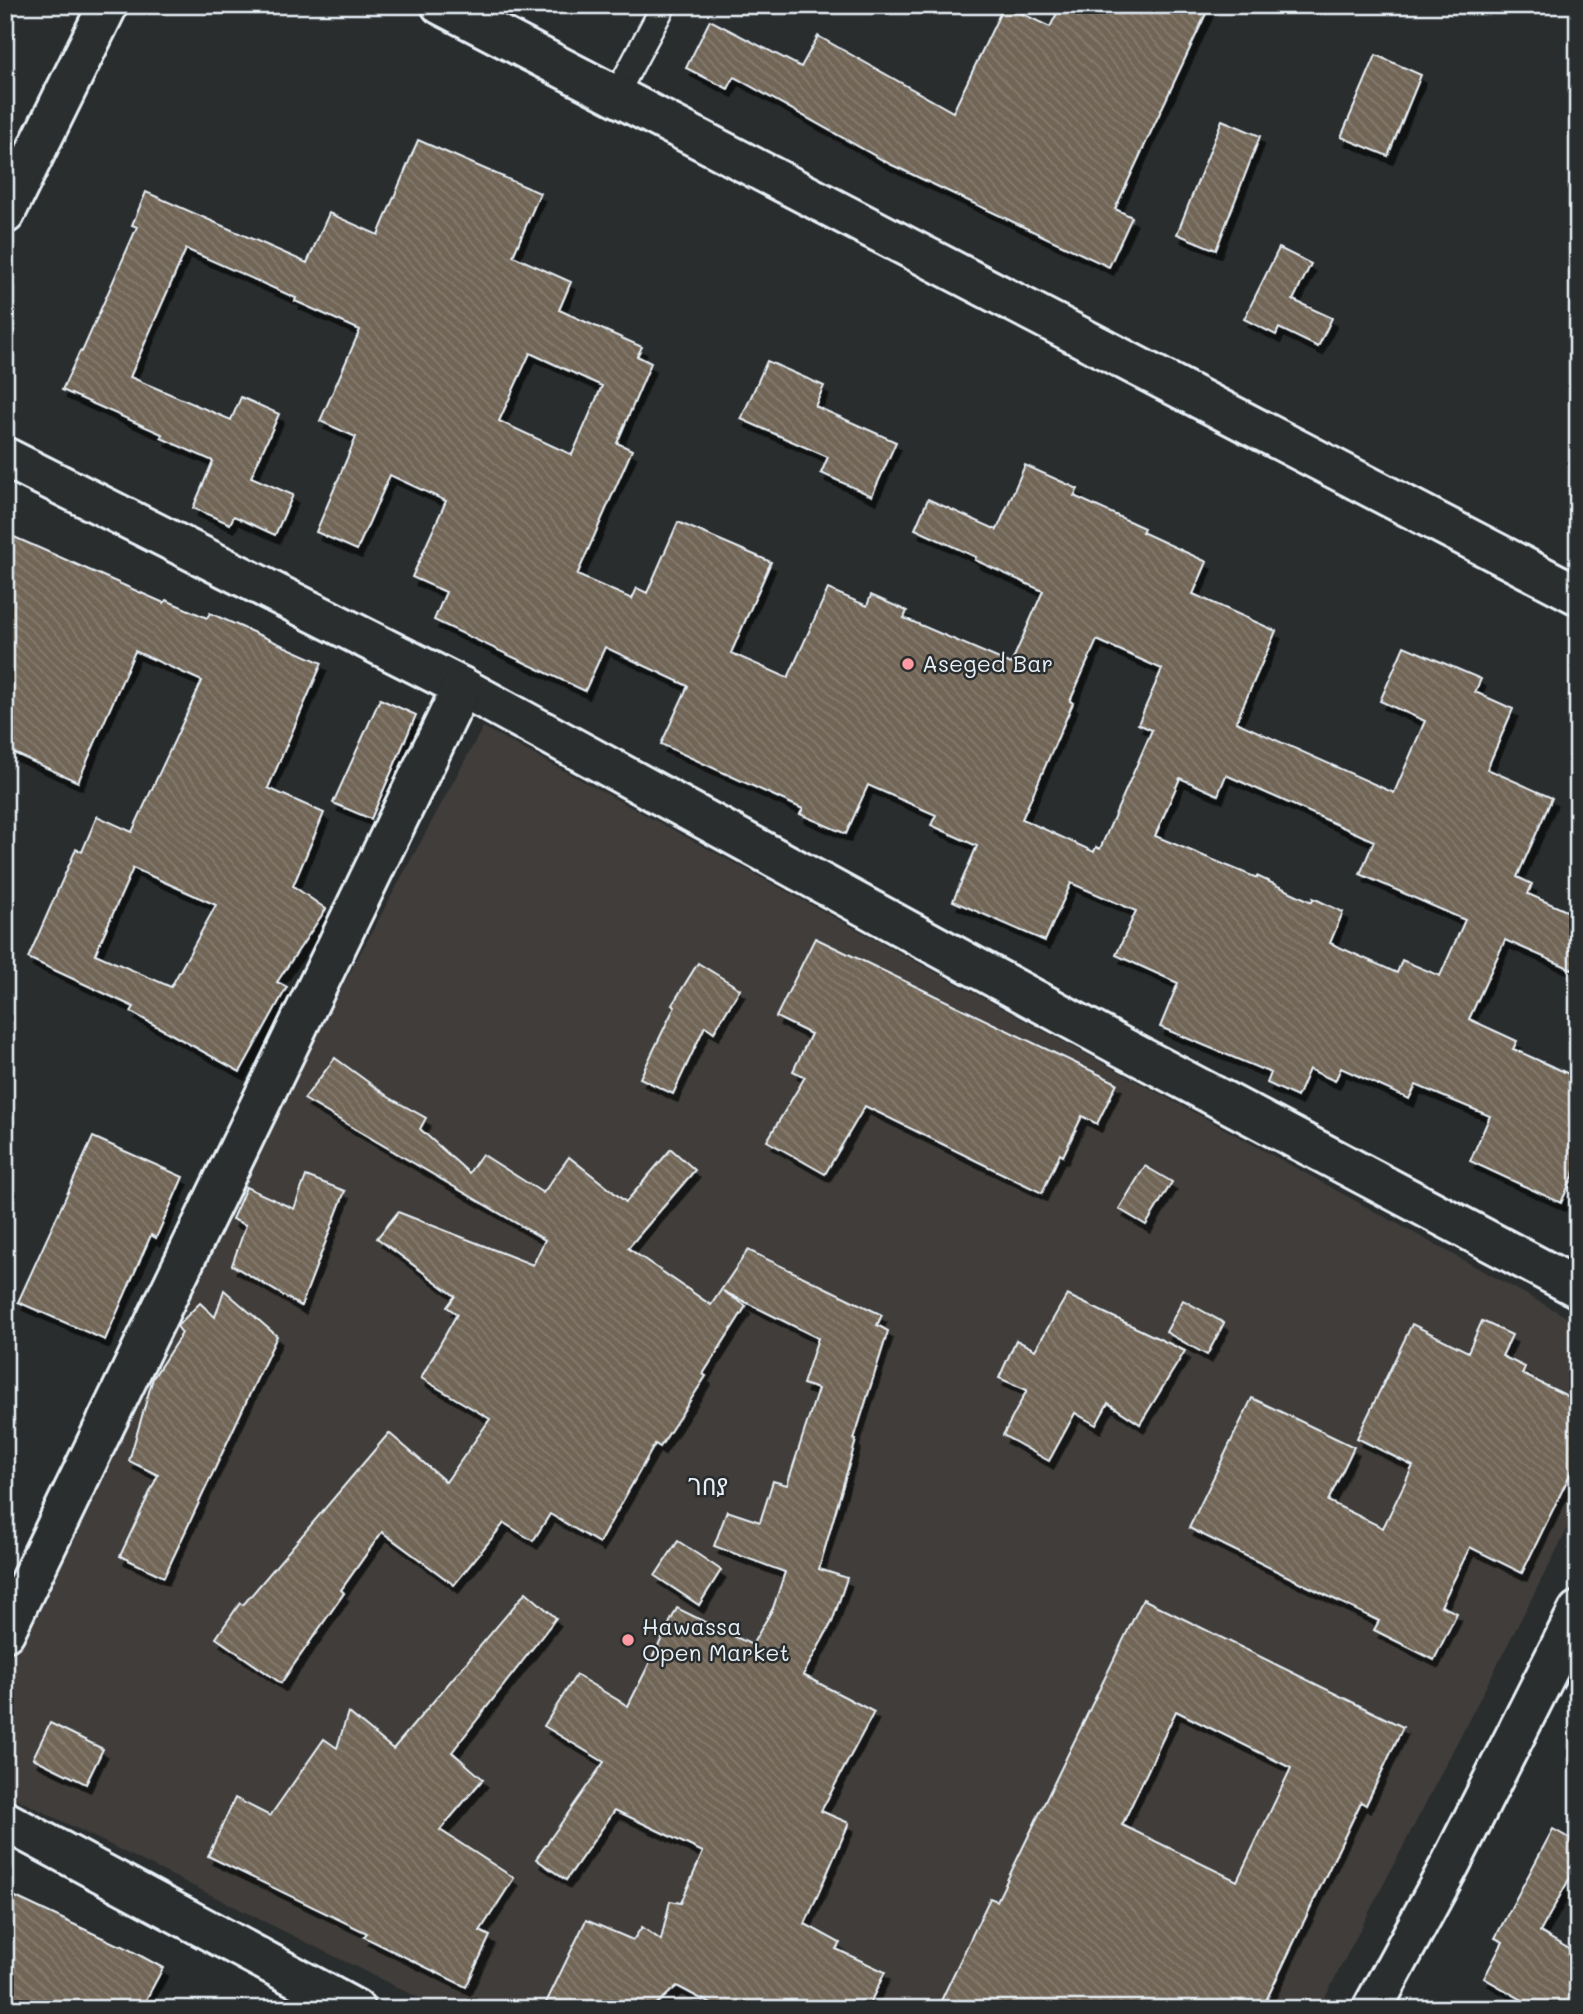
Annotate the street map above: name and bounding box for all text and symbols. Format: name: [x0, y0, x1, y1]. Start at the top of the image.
place label: Aseged Bar: [922, 648, 1053, 678]
marker: Aseged Bar: [900, 656, 916, 672]
district label: ገበያ: [688, 1470, 728, 1501]
place label: Hawassa Open Market: [642, 1611, 790, 1667]
marker: Hawassa Open Market: [620, 1632, 636, 1648]

